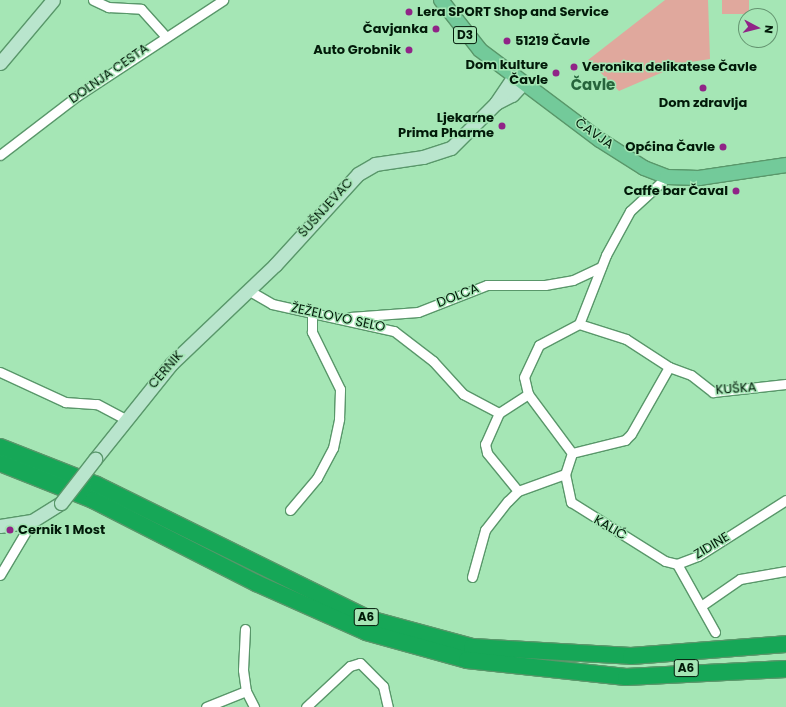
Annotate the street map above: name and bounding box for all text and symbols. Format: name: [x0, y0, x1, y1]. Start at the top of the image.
place label: Lera SPORT Shop and Service: [417, 4, 609, 20]
marker: Lera SPORT Shop and Service: [404, 7, 414, 17]
north arrow: [738, 8, 778, 48]
place label: Čavjanka: [363, 21, 428, 37]
marker: Čavjanka: [431, 24, 441, 34]
text: N: [760, 24, 777, 34]
road number: D3: [453, 25, 477, 45]
place label: 51219 Čavle: [515, 33, 590, 49]
marker: 51219 Čavle: [502, 36, 512, 46]
street label: DOLNJA CESTA: [66, 41, 152, 107]
place label: Auto Grobnik: [313, 42, 401, 58]
marker: Auto Grobnik: [404, 45, 414, 55]
place label: Dom kulture Čavle: [466, 58, 548, 89]
place label: Veronika delikatese Čavle: [582, 59, 757, 75]
marker: Veronika delikatese Čavle: [569, 62, 579, 72]
marker: Dom kulture Čavle: [551, 68, 561, 78]
district label: Čavle: [571, 76, 615, 94]
marker: Dom zdravlja: [697, 82, 709, 94]
place label: Dom zdravlja: [659, 95, 747, 111]
place label: Ljekarne Prima Pharme: [398, 111, 494, 142]
street label: ČAVJA: [572, 115, 616, 153]
marker: Ljekarne Prima Pharme: [497, 121, 507, 131]
place label: Općina Čavle: [625, 139, 715, 155]
marker: Općina Čavle: [718, 142, 728, 152]
street label: ŠUŠNJEVAC: [295, 175, 357, 241]
place label: Caffe bar Čaval: [624, 183, 728, 199]
marker: Caffe bar Čaval: [731, 186, 741, 196]
street label: DOLCA: [435, 281, 481, 311]
street label: ŽEŽELOVO SELO: [290, 300, 386, 336]
street label: CERNIK: [145, 348, 187, 392]
street label: KUŠKA: [715, 380, 757, 398]
street label: KALIĆ: [591, 512, 629, 544]
place label: Cernik 1 Most: [18, 522, 105, 538]
marker: Cernik 1 Most: [5, 525, 15, 535]
street label: ZIDINE: [692, 529, 732, 563]
road number: A6: [353, 607, 379, 627]
road number: A6: [673, 658, 699, 678]

